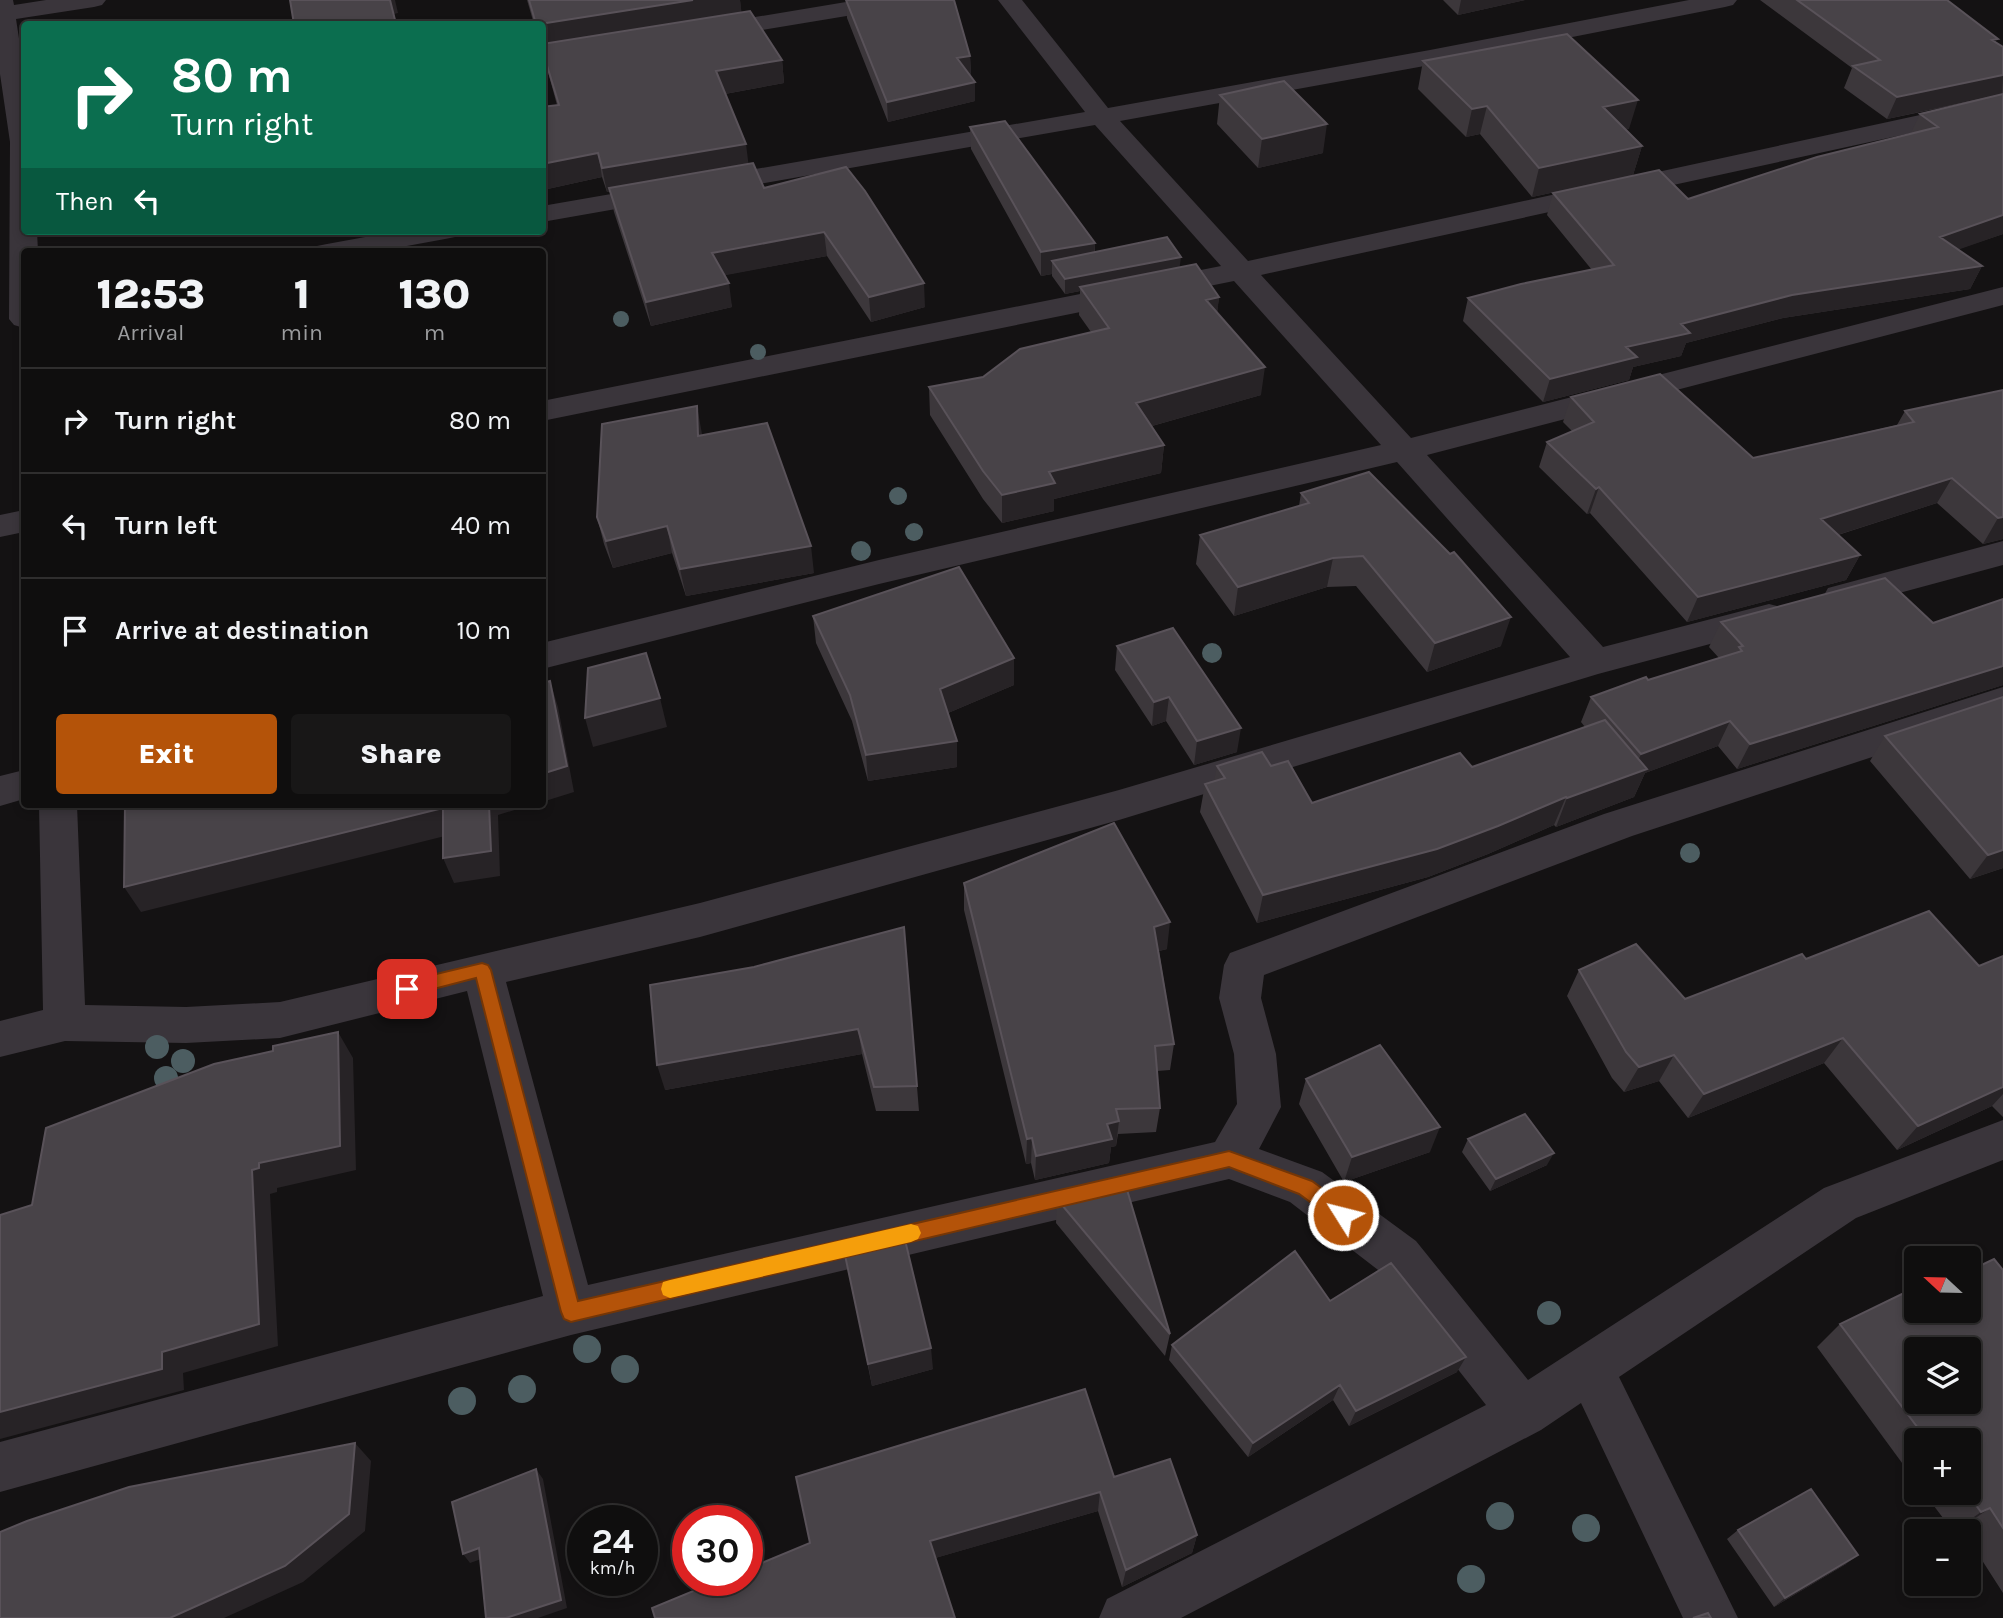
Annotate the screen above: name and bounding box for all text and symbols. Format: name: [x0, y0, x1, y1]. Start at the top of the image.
text: 80 m: [171, 47, 293, 104]
icon: right: [56, 49, 147, 140]
text: Turn right: [171, 106, 313, 143]
icon: left: [128, 182, 166, 220]
text: Then: [56, 186, 114, 217]
text: 12:53: [97, 269, 205, 319]
text: 1: [294, 269, 310, 319]
text: 130: [398, 269, 470, 319]
text: Arrival: [117, 319, 184, 346]
text: min: [281, 319, 323, 346]
text: m: [424, 319, 445, 346]
icon: right: [56, 402, 94, 440]
text: Turn right: [115, 405, 236, 436]
text: 80 m: [449, 405, 511, 436]
icon: left: [56, 507, 94, 545]
text: Turn left: [115, 510, 217, 541]
text: 40 m: [451, 510, 511, 541]
icon: arrive: [56, 612, 94, 650]
text: Arrive at destination: [115, 615, 369, 646]
text: 10 m: [456, 615, 511, 646]
button: Exit: [56, 714, 277, 794]
button: Share: [291, 714, 511, 794]
pin: [377, 959, 437, 1019]
icon: arrive: [388, 970, 426, 1008]
position arrow: [1306, 1178, 1380, 1252]
north arrow: [1904, 1246, 1981, 1323]
map controls: [1904, 1246, 1981, 1596]
button: layers: [1904, 1337, 1981, 1414]
button: +: [1904, 1428, 1981, 1505]
speed limit sign: 30: [672, 1505, 763, 1596]
button: −: [1904, 1519, 1981, 1596]
text: 24: [592, 1521, 634, 1562]
text: km/h: [590, 1557, 635, 1579]

